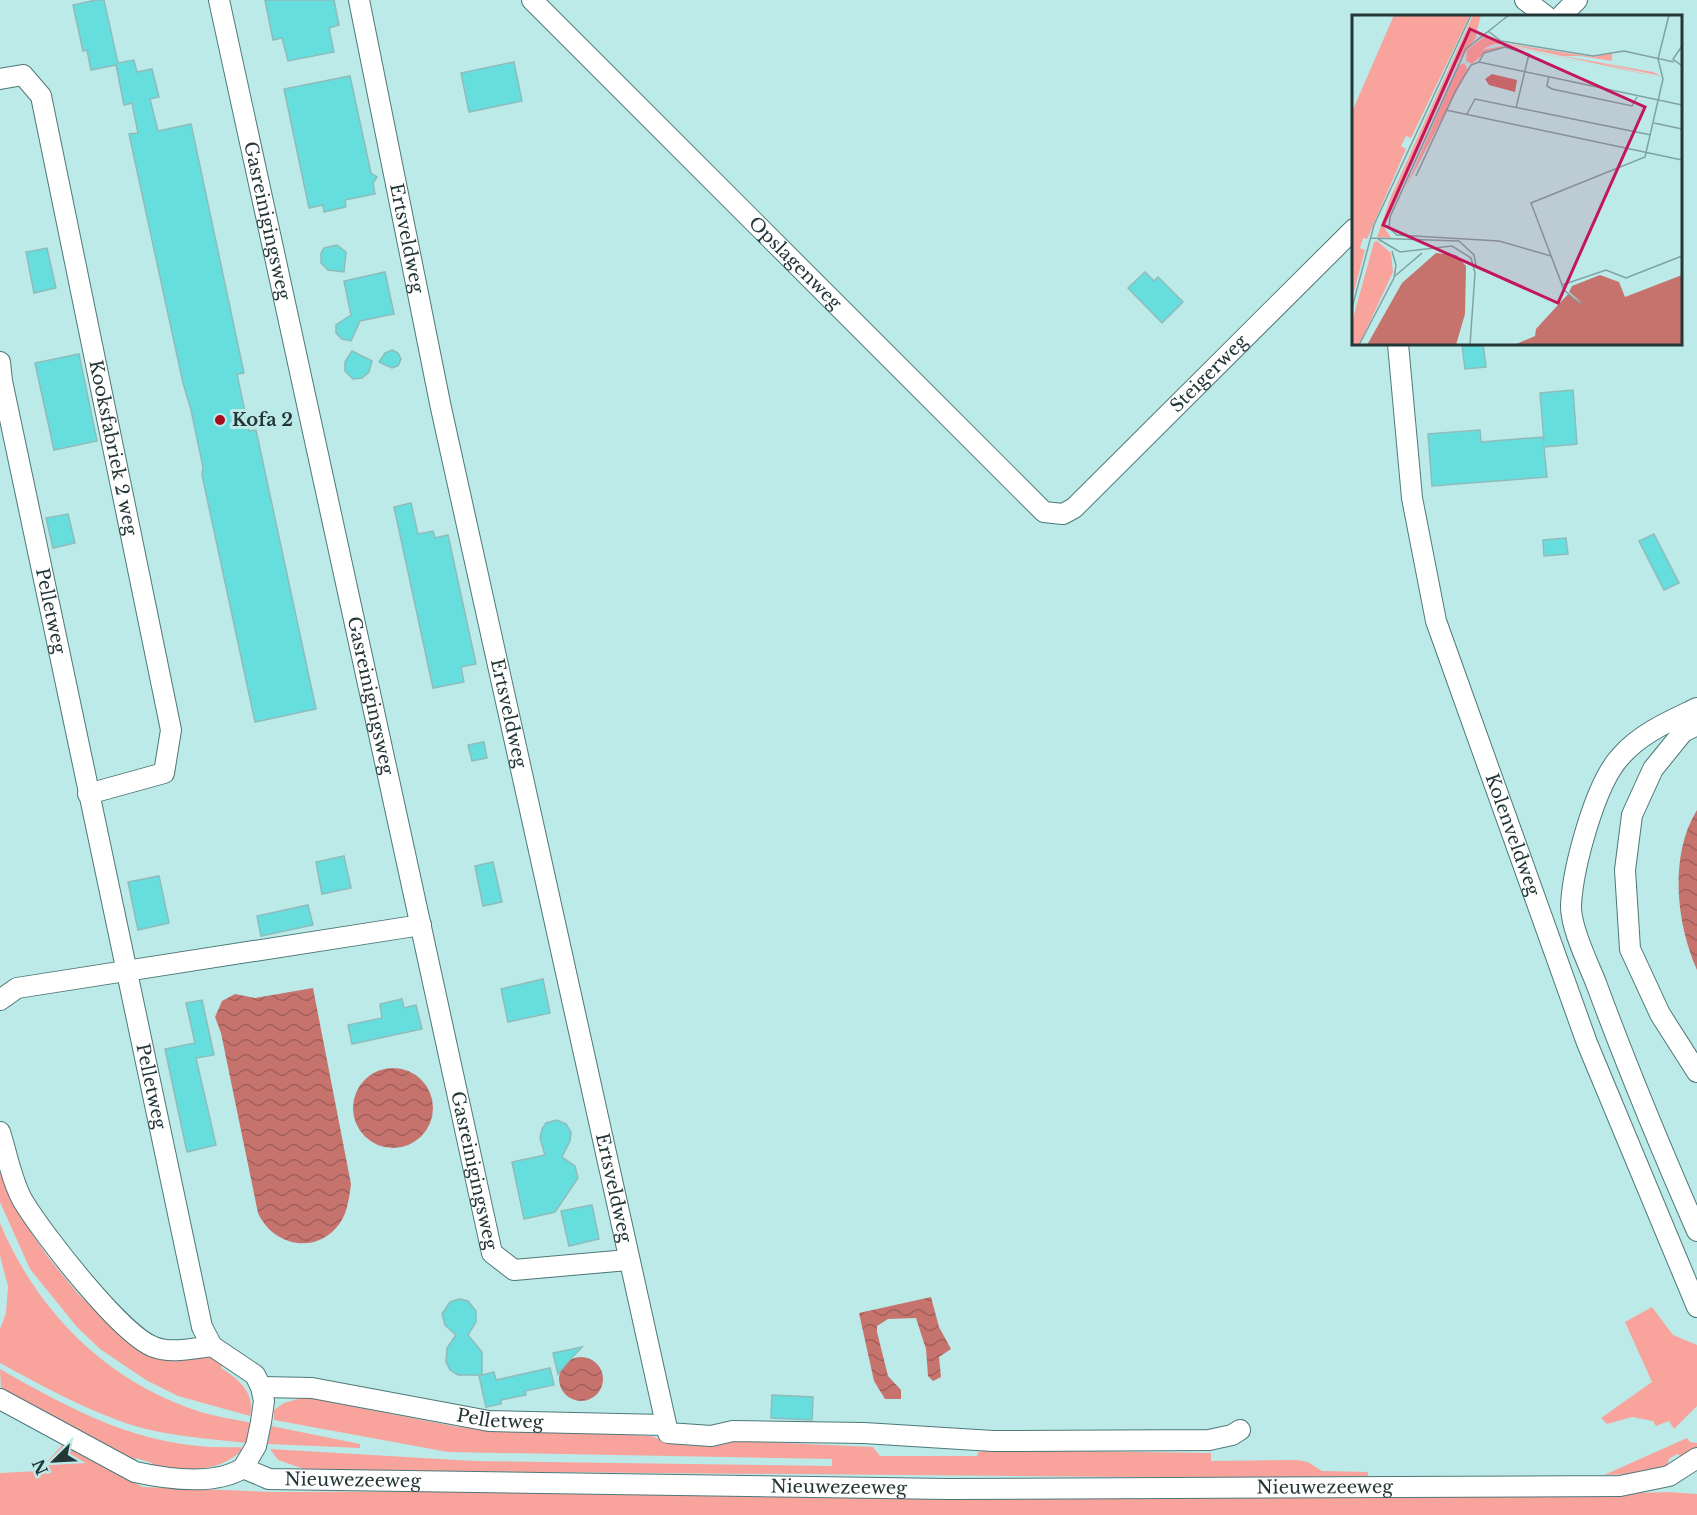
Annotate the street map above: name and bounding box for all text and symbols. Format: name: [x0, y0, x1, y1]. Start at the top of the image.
inset map: [1352, 15, 1682, 345]
street label: Gasreinigingsweg: [239, 140, 295, 302]
street label: Ertsveldweg: [385, 181, 429, 295]
street label: Opslagenweg: [744, 212, 846, 314]
street label: Steigerweg: [1165, 330, 1252, 417]
street label: Kooksfabriek 2 weg: [84, 358, 142, 538]
place label: Kofa 2: [232, 409, 293, 431]
marker: Kofa 2: [213, 413, 227, 427]
street label: Pelletweg: [31, 566, 70, 656]
street label: Gasreinigingsweg: [343, 614, 399, 777]
street label: Ertsveldweg: [486, 657, 531, 770]
street label: Kolenveldweg: [1480, 771, 1545, 899]
street label: Pelletweg: [131, 1041, 171, 1131]
street label: Gasreinigingsweg: [446, 1089, 502, 1252]
street label: Ertsveldweg: [591, 1131, 637, 1245]
street label: Pelletweg: [455, 1404, 544, 1433]
north arrow: [24, 1431, 84, 1491]
text: N: [28, 1456, 52, 1478]
street label: Nieuwezeeweg: [284, 1468, 421, 1492]
street label: Nieuwezeeweg: [770, 1475, 907, 1499]
street label: Nieuwezeeweg: [1256, 1476, 1393, 1499]

